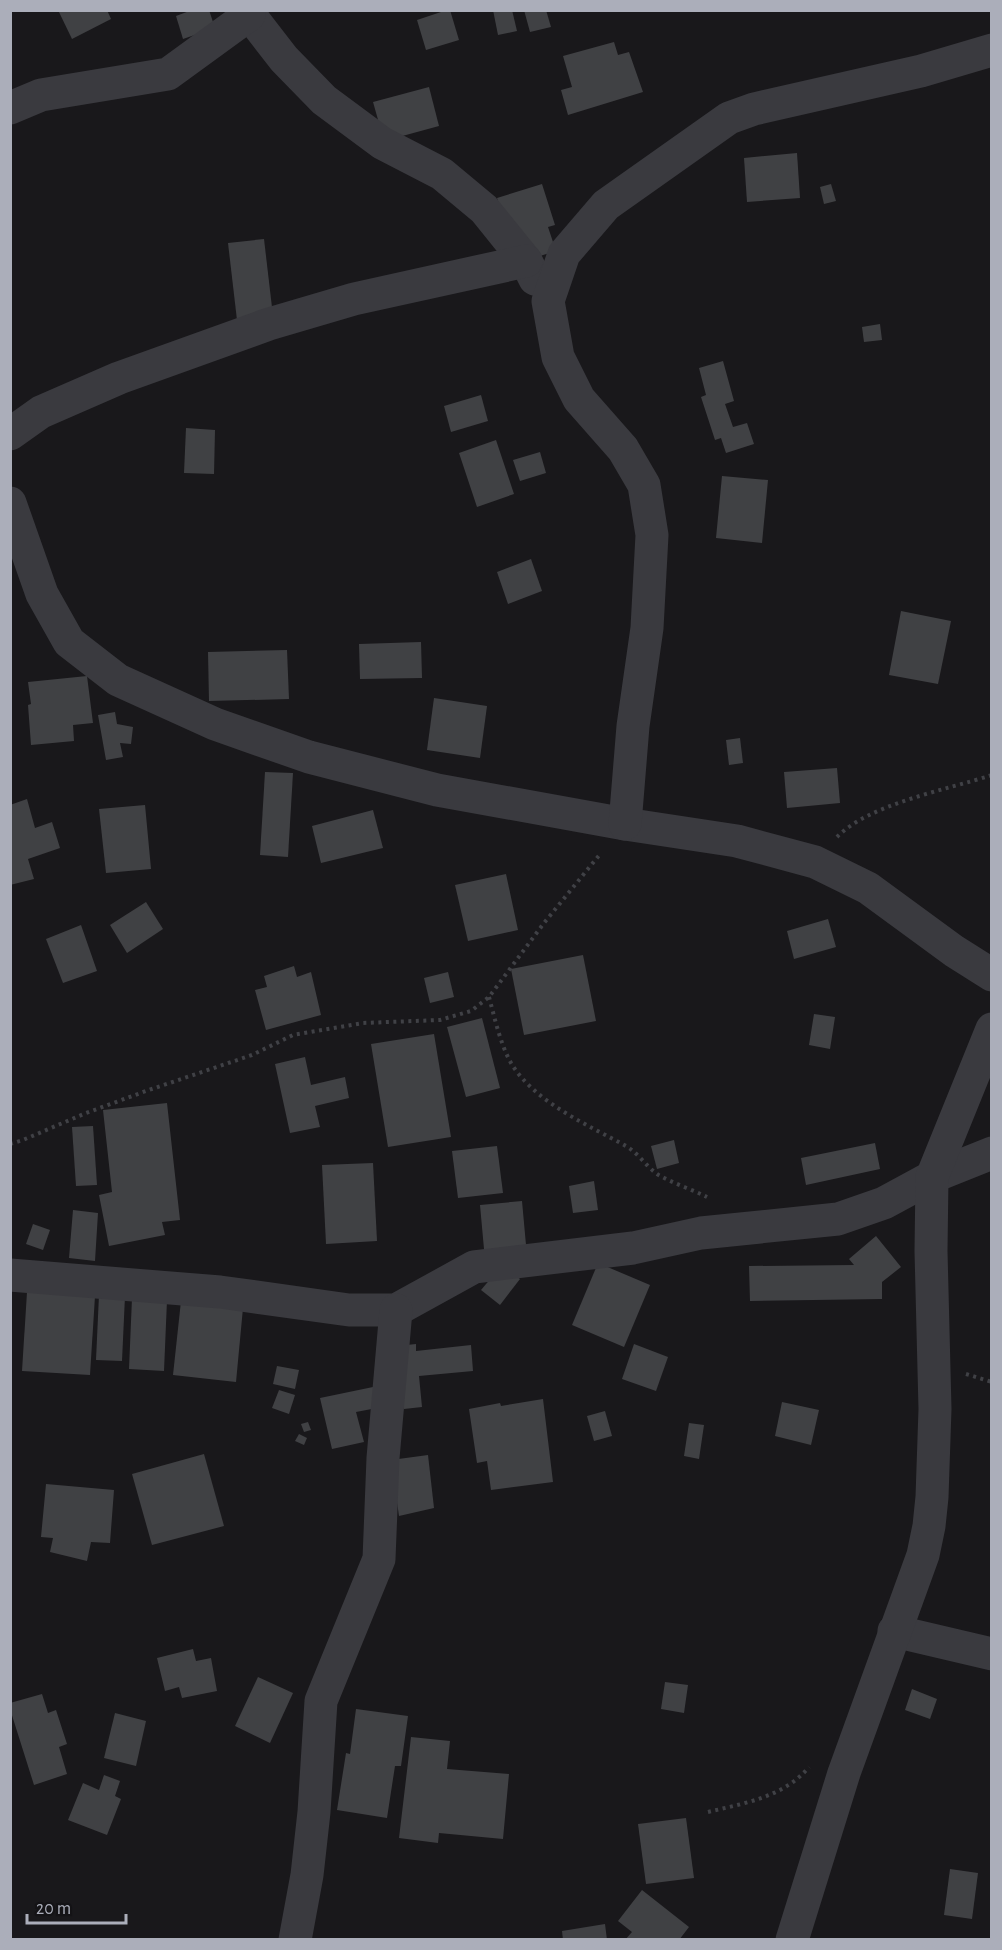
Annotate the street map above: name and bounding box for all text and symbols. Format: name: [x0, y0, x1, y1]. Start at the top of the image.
scale bar: [27, 1887, 126, 1925]
text: 20 m: [36, 1900, 71, 1918]

